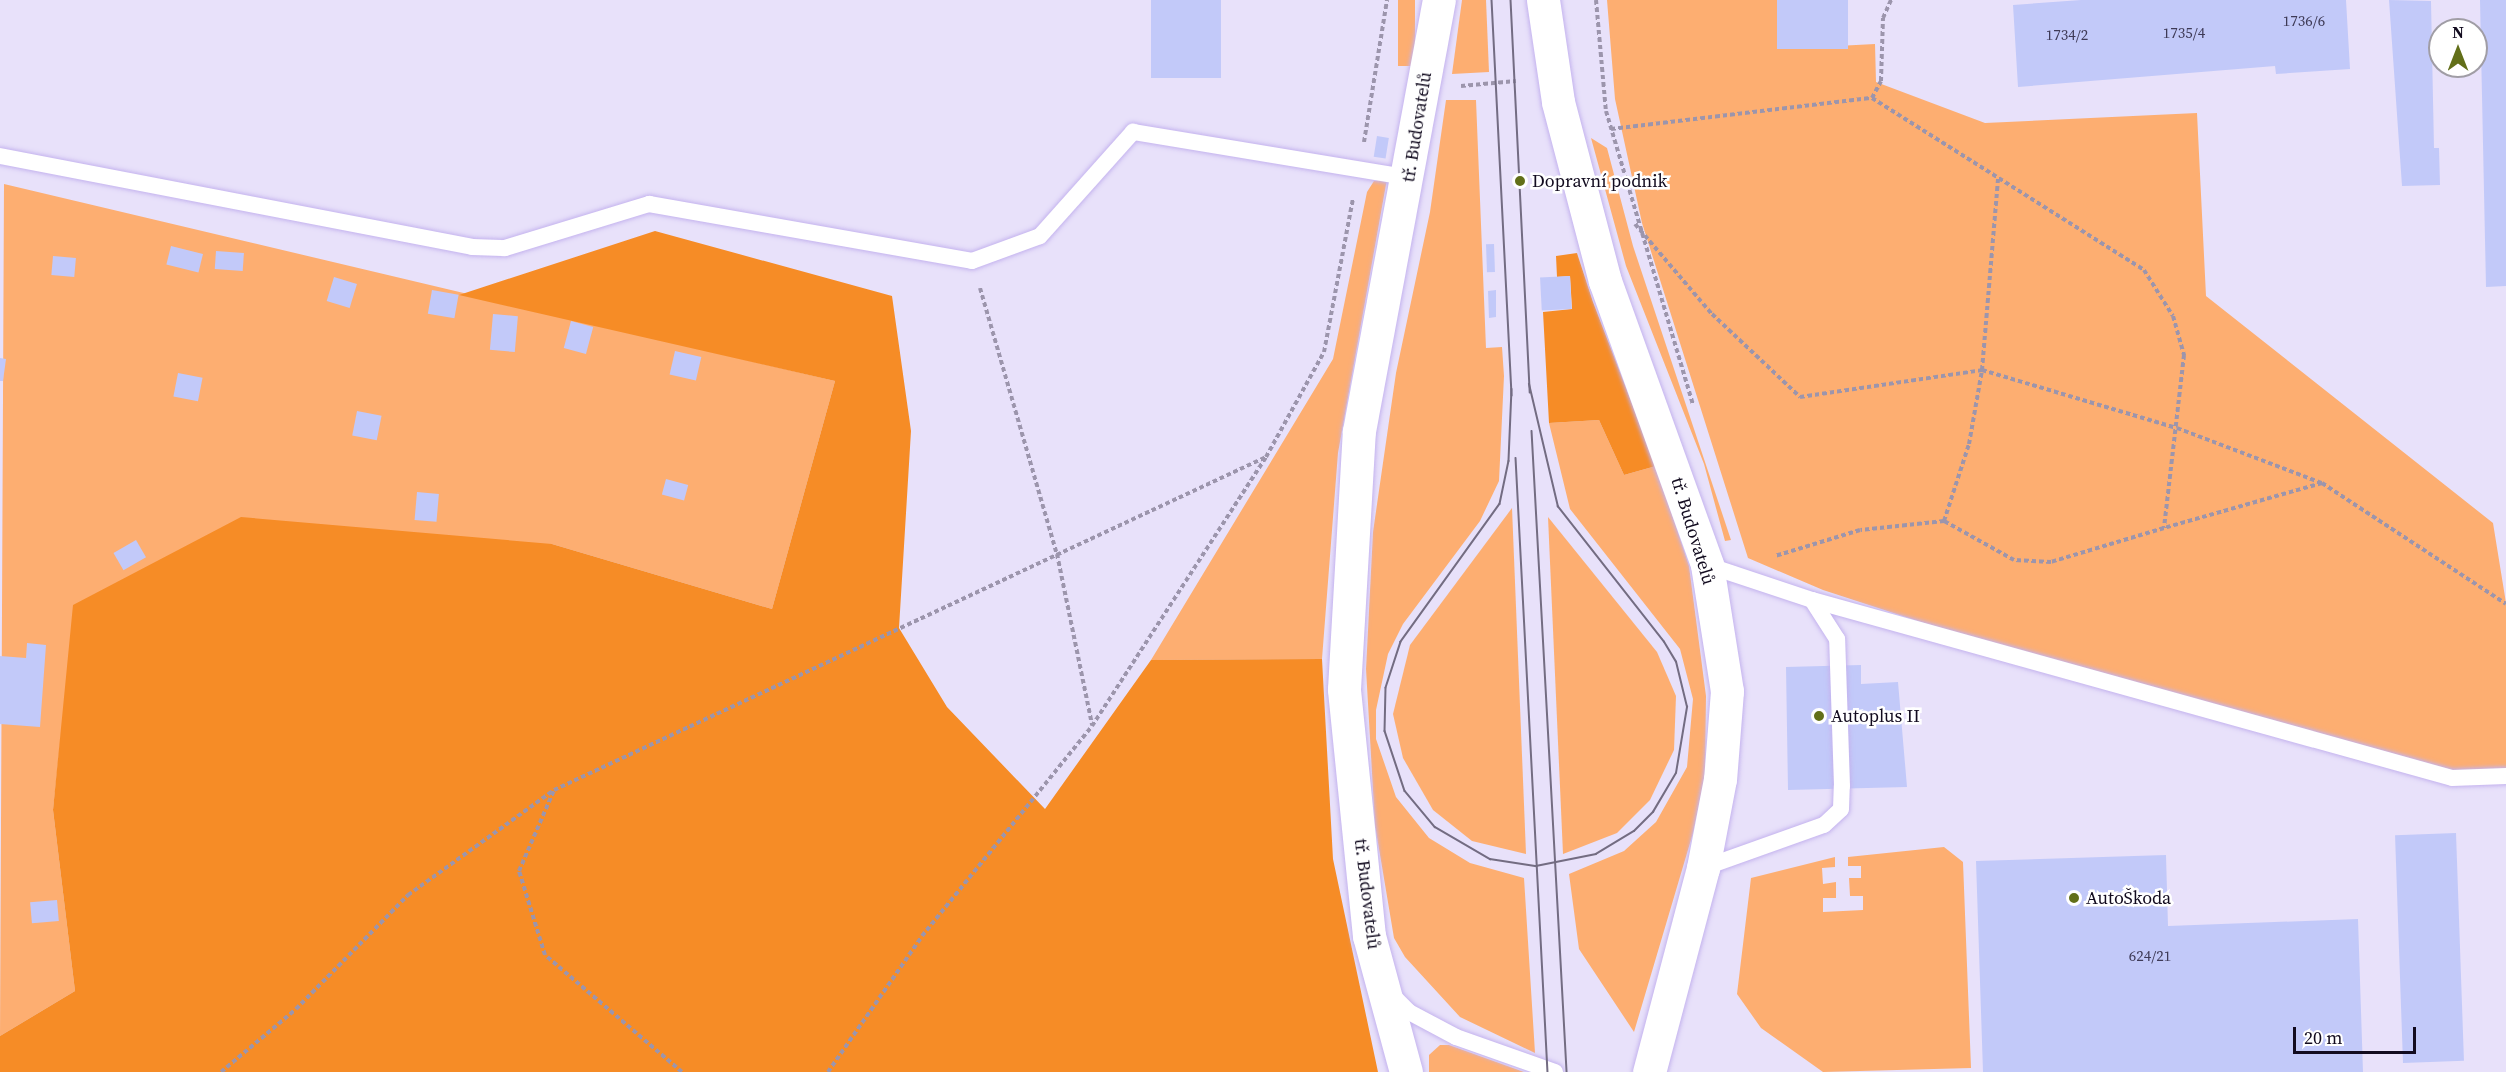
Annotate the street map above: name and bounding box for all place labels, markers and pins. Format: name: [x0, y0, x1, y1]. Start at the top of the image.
place label: Dopravní podnik: [1532, 170, 1667, 192]
marker: Dopravní podnik: [1513, 174, 1527, 188]
place label: Autoplus II: [1831, 705, 1920, 727]
marker: Autoplus II: [1812, 709, 1826, 723]
place label: AutoŠkoda: [2086, 887, 2171, 909]
marker: AutoŠkoda: [2067, 891, 2081, 905]

